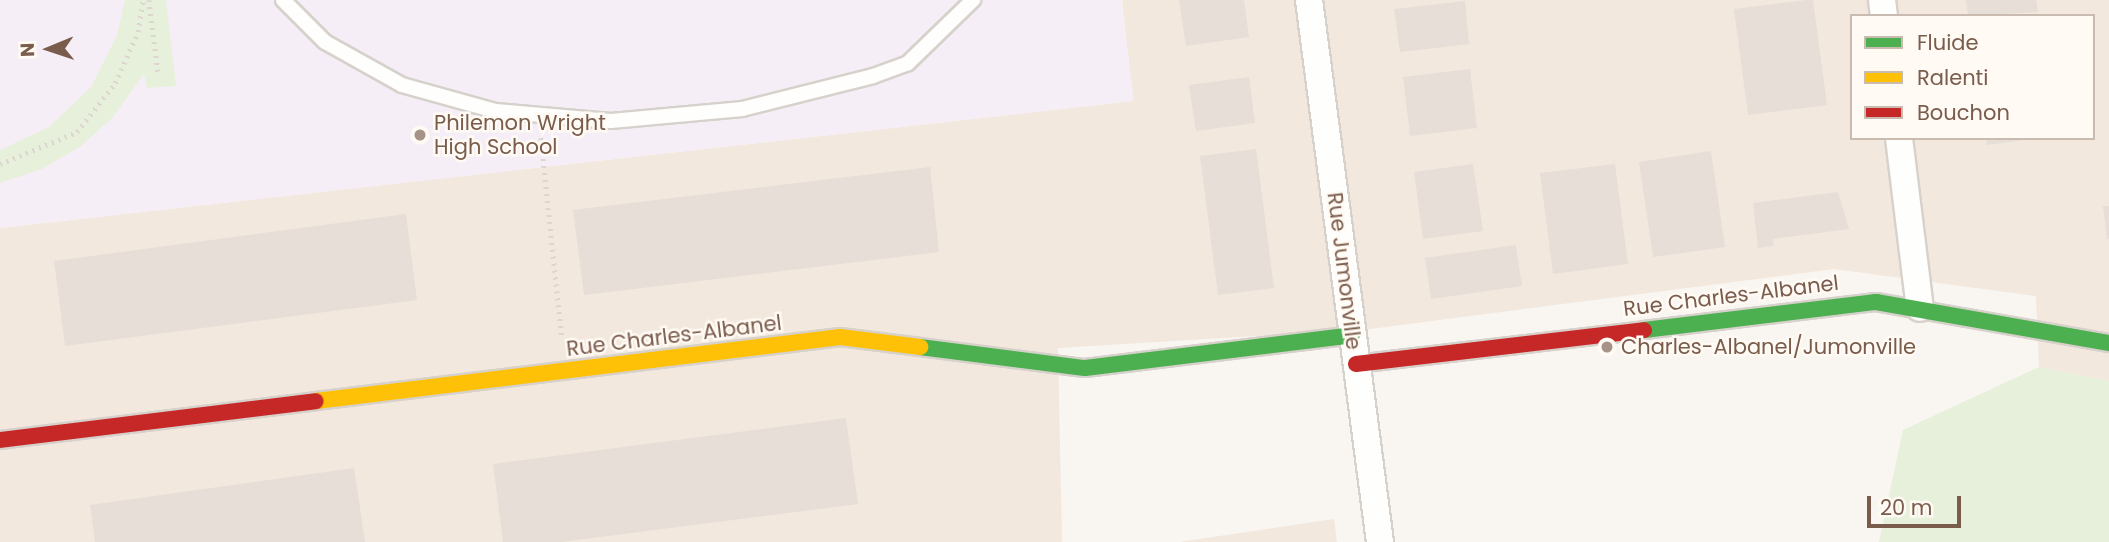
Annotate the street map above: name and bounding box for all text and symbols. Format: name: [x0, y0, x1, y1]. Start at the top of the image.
north arrow: [14, 14, 84, 84]
legend: [1850, 14, 2095, 140]
text: Fluide: [1917, 28, 1979, 57]
text: N: [14, 42, 41, 57]
text: Ralenti: [1917, 63, 1988, 92]
text: Bouchon: [1917, 98, 2010, 127]
place label: Philemon Wright High School: [434, 110, 606, 160]
marker: Philemon Wright High School: [412, 127, 428, 143]
street label: Rue Jumonville: [1322, 191, 1366, 351]
street label: Rue Charles-Albanel: [1622, 270, 1840, 322]
street label: Rue Charles-Albanel: [565, 310, 783, 362]
place label: Charles-Albanel/Jumonville: [1621, 334, 1916, 360]
marker: Charles-Albanel/Jumonville: [1599, 339, 1615, 355]
scale bar: [1871, 482, 1966, 526]
text: 20 m: [1880, 493, 1933, 522]

